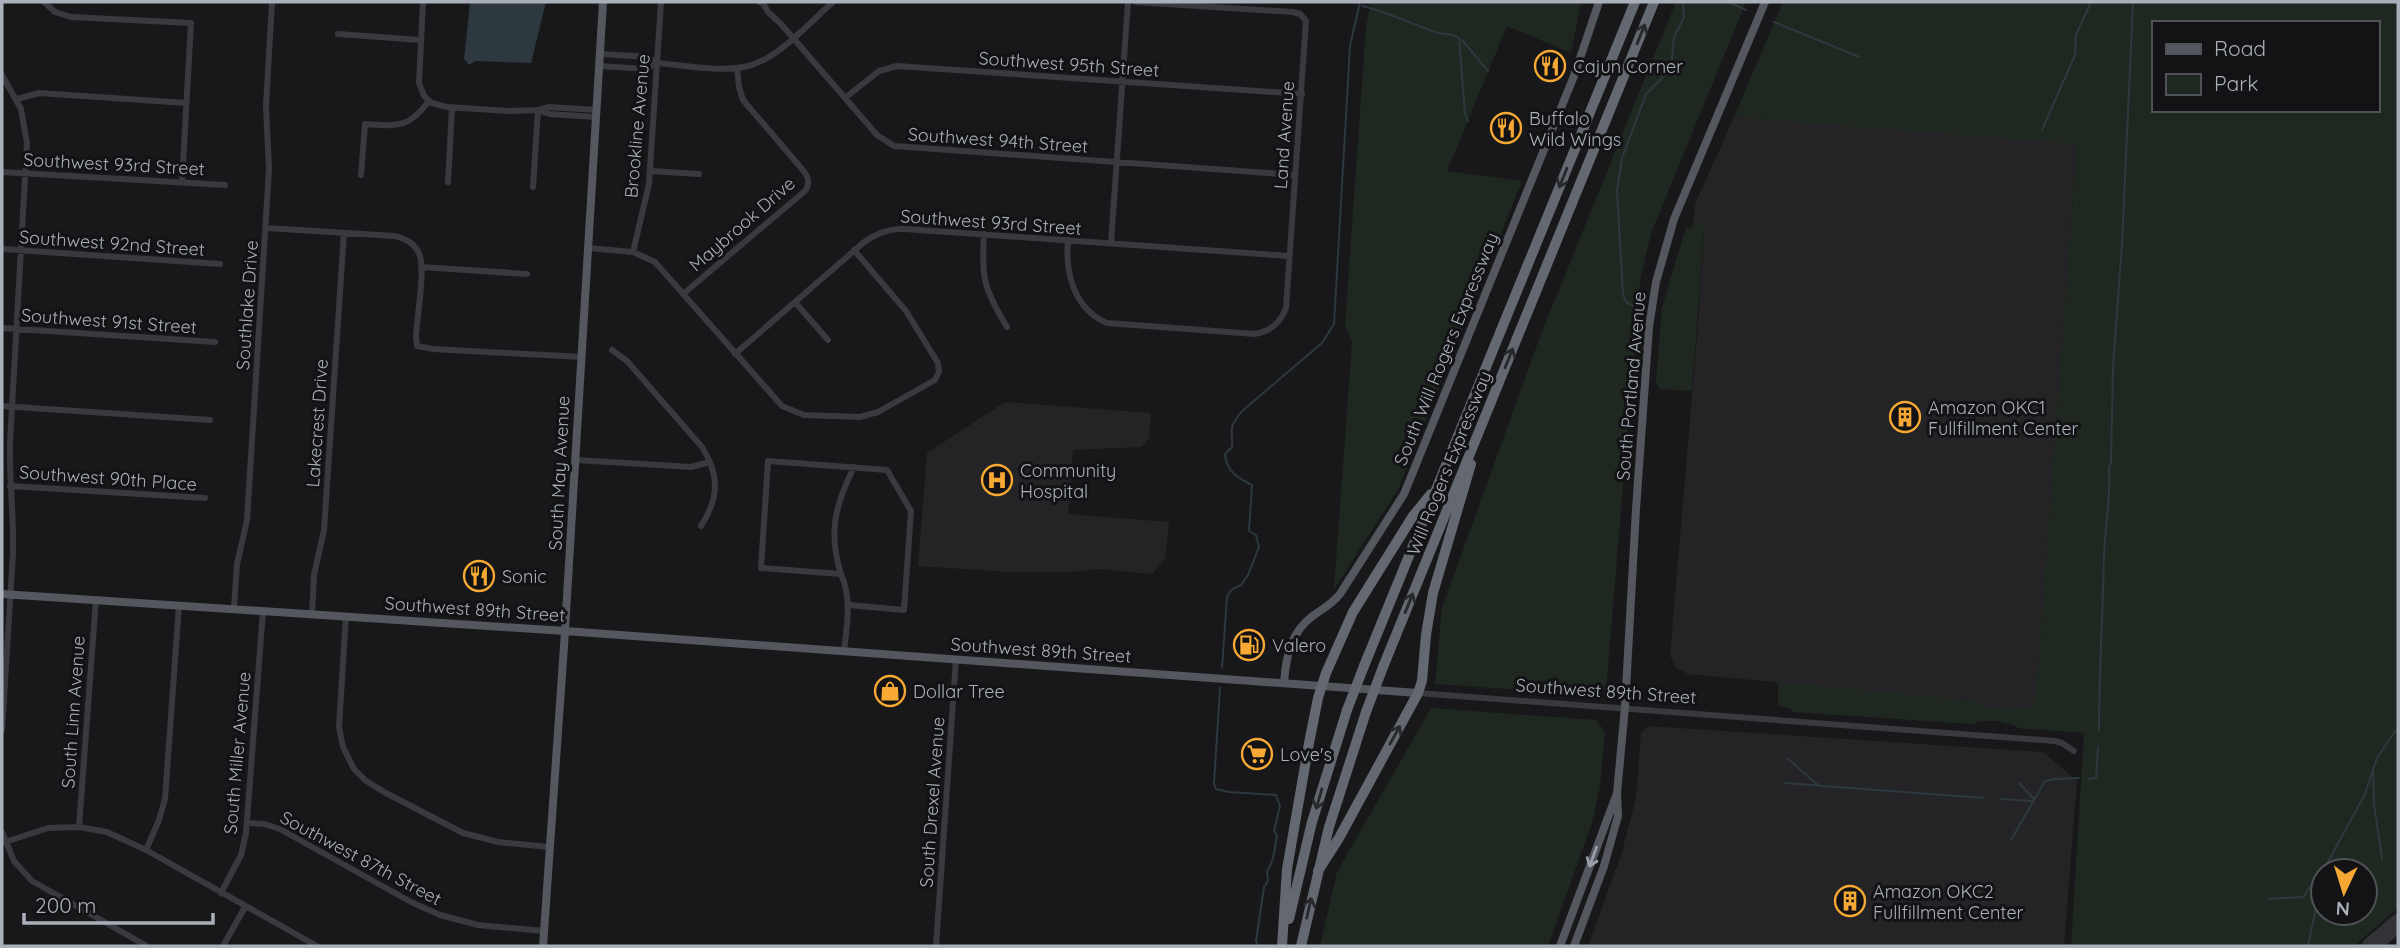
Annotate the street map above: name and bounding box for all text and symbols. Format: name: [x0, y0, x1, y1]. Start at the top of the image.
legend: [2152, 21, 2379, 112]
one-way arrow: [1635, 24, 1648, 46]
text: Road: [2214, 35, 2266, 61]
street label: Southwest 95th Street: [978, 46, 1160, 82]
restaurant icon: Cajun Corner: [1533, 49, 1567, 83]
street label: Brookline Avenue: [619, 53, 655, 199]
place label: Cajun Corner: [1573, 55, 1683, 78]
text: Park: [2214, 70, 2258, 96]
street label: Land Avenue: [1269, 80, 1299, 190]
place label: Buffalo Wild Wings: [1529, 107, 1621, 151]
restaurant icon: Buffalo Wild Wings: [1489, 111, 1523, 145]
street label: Southwest 94th Street: [907, 122, 1089, 158]
street label: Southwest 93rd Street: [23, 148, 205, 180]
one-way arrow: [1556, 167, 1569, 189]
street label: Maybrook Drive: [684, 172, 800, 276]
street label: Southwest 93rd Street: [900, 204, 1082, 240]
street label: Southwest 92nd Street: [18, 225, 206, 261]
street label: South Will Rogers Expressway: [1389, 229, 1503, 469]
street label: Southlake Drive: [231, 239, 263, 371]
street label: South Portland Avenue: [1611, 290, 1651, 482]
street label: Southwest 91st Street: [20, 303, 198, 339]
one-way arrow: [1503, 348, 1516, 370]
street label: Lakecrest Drive: [301, 358, 333, 488]
street label: Will Rogers Expressway: [1402, 368, 1496, 558]
street label: South May Avenue: [543, 395, 575, 551]
place label: Amazon OKC1 Fullfillment Center: [1928, 396, 2079, 440]
building icon: Amazon OKC1 Fullfillment Center: [1888, 400, 1922, 434]
place label: Community Hospital: [1020, 459, 1116, 503]
street label: Southwest 90th Place: [18, 460, 198, 496]
hospital icon: Community Hospital: [980, 463, 1014, 497]
restaurant icon: Sonic: [462, 559, 496, 593]
place label: Sonic: [502, 565, 547, 588]
street label: Southwest 89th Street: [384, 591, 566, 627]
one-way arrow: [1403, 593, 1416, 615]
fuel station icon: Valero: [1232, 628, 1266, 662]
street label: Southwest 89th Street: [950, 632, 1132, 668]
place label: Valero: [1272, 634, 1326, 657]
street label: South Linn Avenue: [56, 635, 90, 789]
street label: South Miller Avenue: [218, 671, 256, 835]
street label: Southwest 89th Street: [1515, 673, 1697, 709]
shop icon: Dollar Tree: [873, 674, 907, 708]
place label: Dollar Tree: [913, 680, 1005, 703]
street label: South Drexel Avenue: [915, 716, 949, 888]
one-way arrow: [1389, 725, 1402, 746]
supermarket icon: Love's: [1240, 737, 1274, 771]
place label: Love's: [1280, 743, 1332, 766]
one-way arrow: [1312, 787, 1325, 809]
street label: Southwest 87th Street: [276, 806, 446, 910]
one-way arrow: [1586, 846, 1599, 868]
north arrow: [2309, 857, 2379, 927]
place label: Amazon OKC2 Fullfillment Center: [1873, 880, 2024, 924]
scale bar: [24, 881, 214, 925]
building icon: Amazon OKC2 Fullfillment Center: [1833, 884, 1867, 918]
text: 200 m: [35, 892, 97, 918]
one-way arrow: [1303, 897, 1316, 920]
text: N: [2335, 897, 2351, 921]

